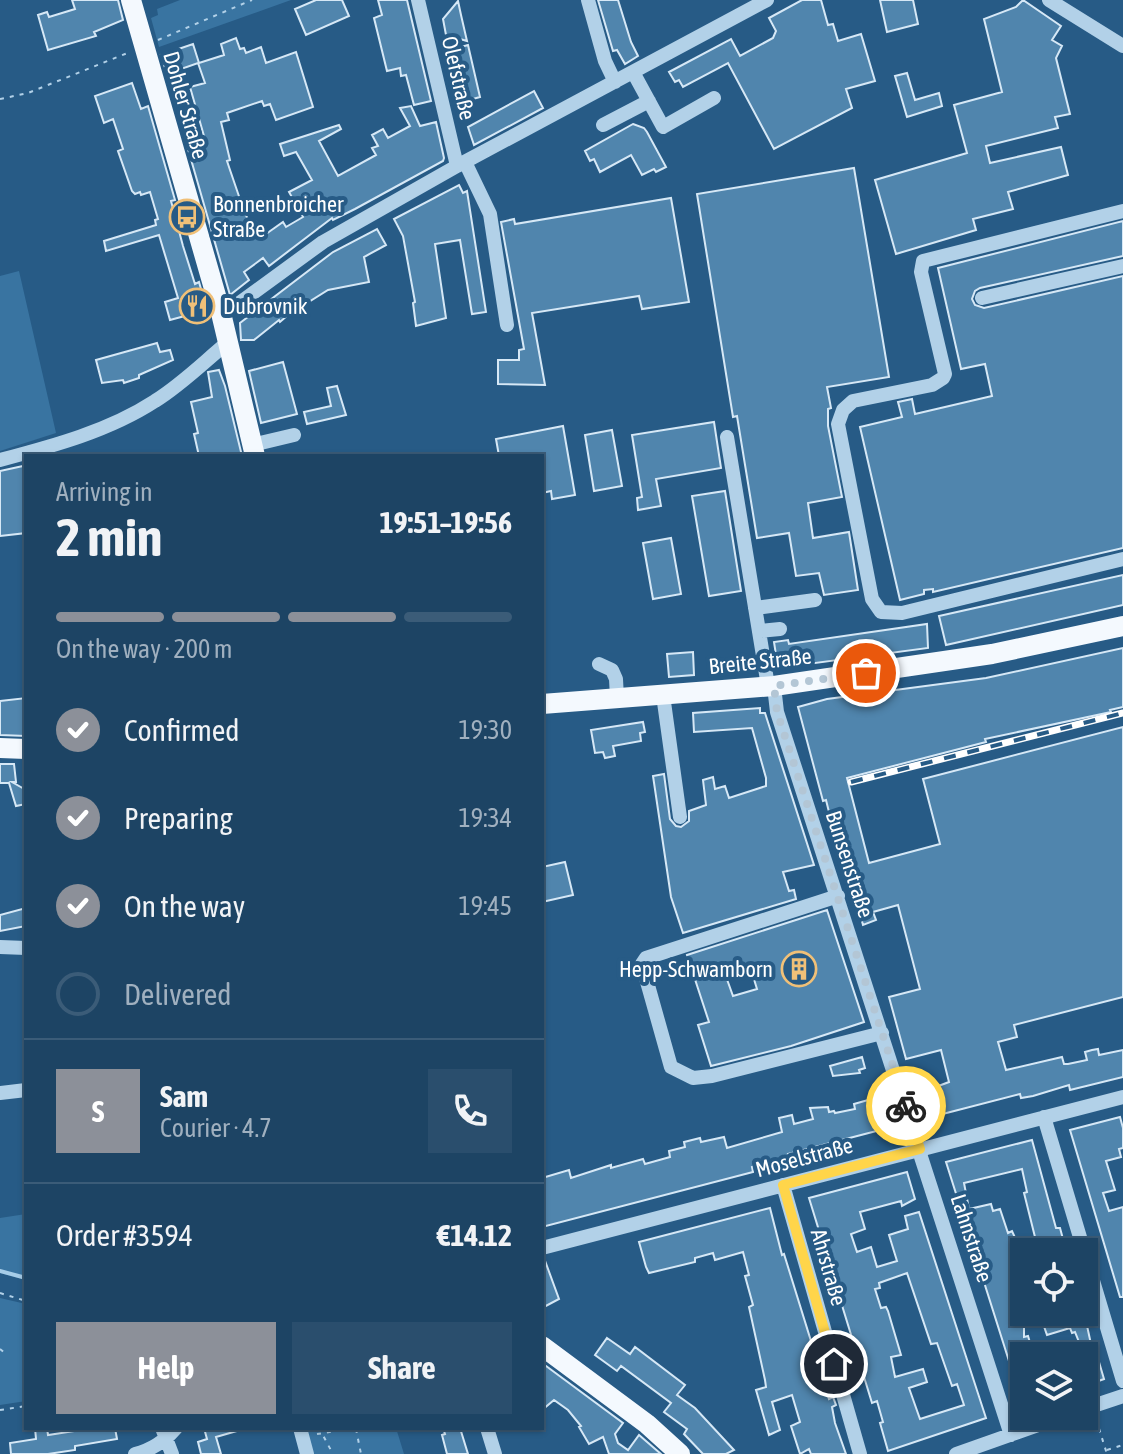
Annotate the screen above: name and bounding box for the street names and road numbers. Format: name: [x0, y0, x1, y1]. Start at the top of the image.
street label: Olefstraße: [437, 34, 481, 122]
street label: Dohler Straße: [158, 48, 214, 162]
street label: Breite Straße: [707, 643, 813, 679]
street label: Bunsenstraße: [821, 807, 879, 921]
street label: Moselstraße: [753, 1132, 855, 1182]
street label: Lahnstraße: [946, 1191, 998, 1285]
street label: Ahrstraße: [806, 1226, 852, 1308]

